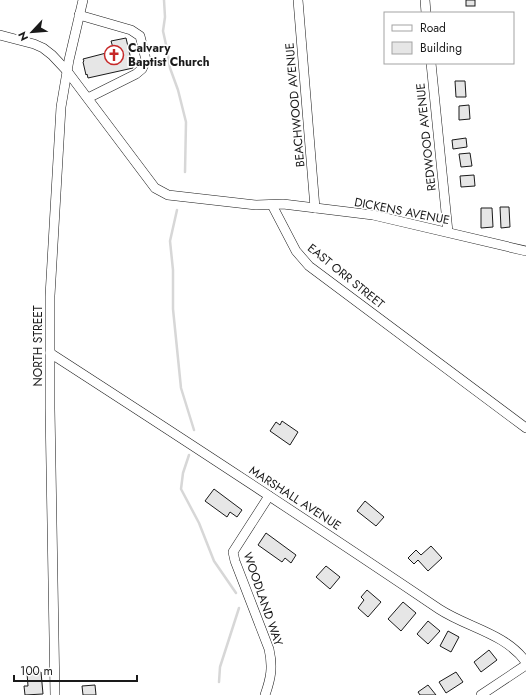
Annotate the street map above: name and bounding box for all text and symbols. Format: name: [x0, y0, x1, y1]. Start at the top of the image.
north arrow: [12, 12, 52, 52]
legend: [384, 12, 514, 64]
text: Road: [420, 19, 446, 37]
text: N: [14, 29, 32, 44]
place label: Calvary Baptist Church: [128, 39, 210, 71]
text: Building: [420, 39, 462, 57]
street label: BEACHWOOD AVENUE: [281, 42, 309, 168]
church icon: Calvary Baptist Church: [103, 44, 125, 66]
street label: REDWOOD AVENUE: [411, 82, 441, 192]
street label: DICKENS AVENUE: [353, 193, 451, 229]
street label: EAST ORR STREET: [304, 239, 389, 313]
street label: NORTH STREET: [29, 305, 47, 386]
street label: MARSHALL AVENUE: [245, 461, 345, 535]
street label: WOODLAND WAY: [239, 550, 288, 649]
scale bar: [14, 657, 137, 683]
text: 100 m: [20, 662, 53, 680]

